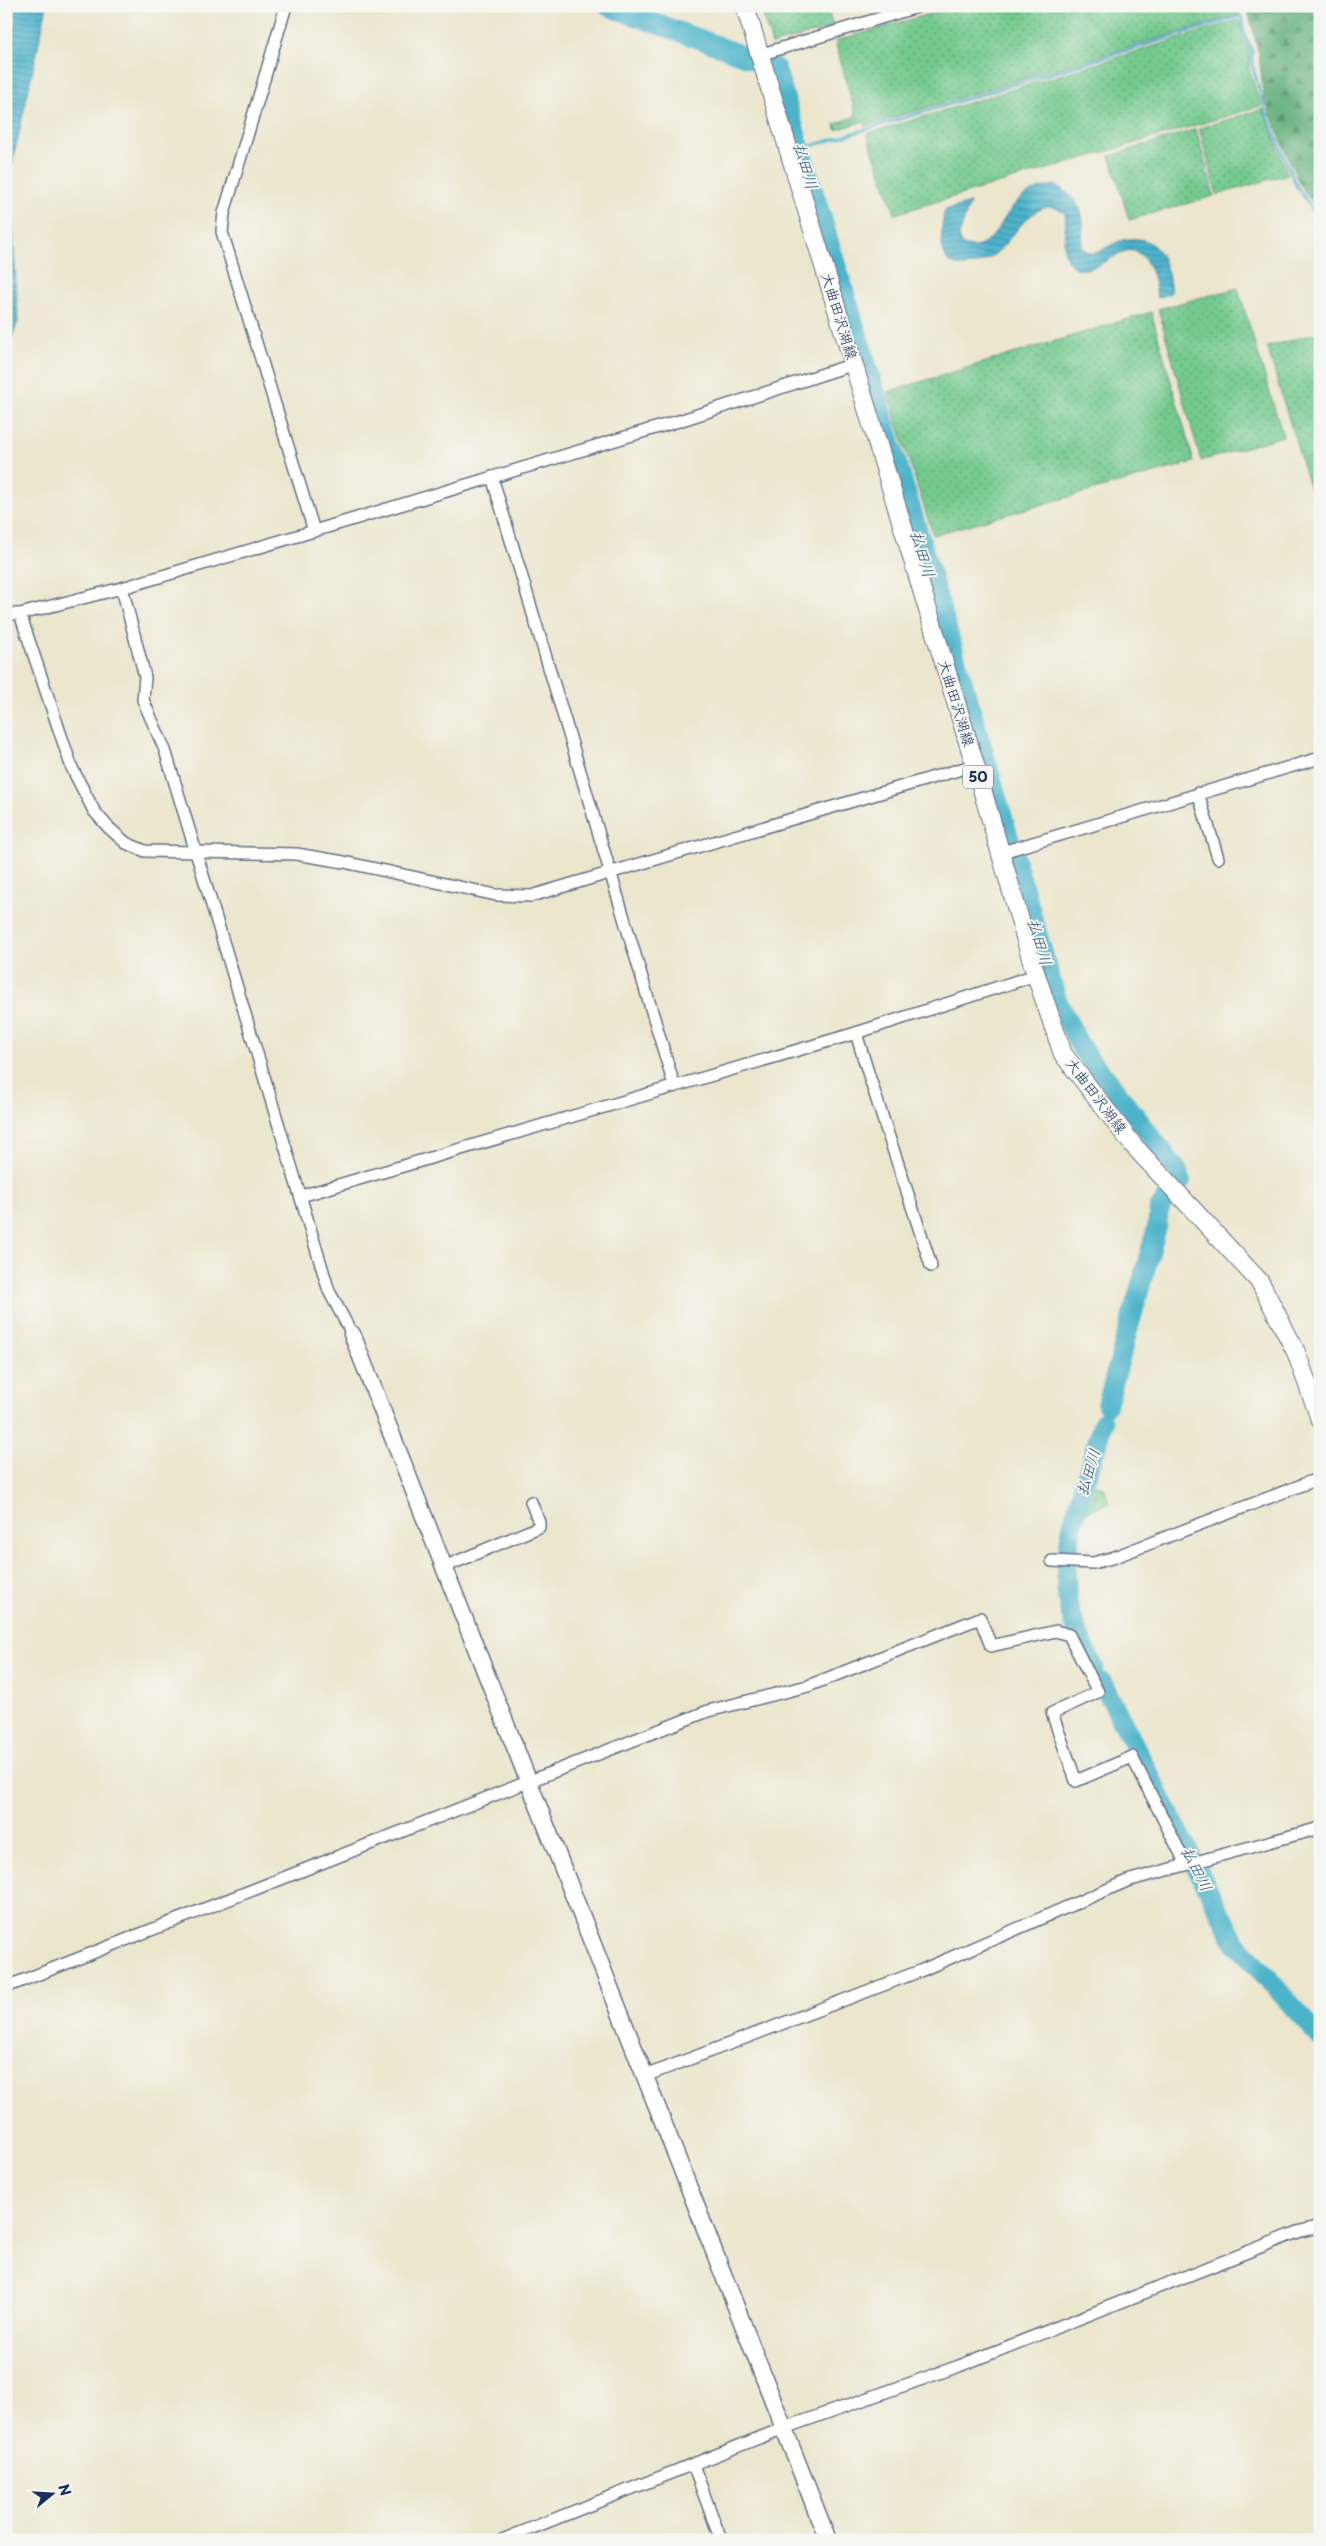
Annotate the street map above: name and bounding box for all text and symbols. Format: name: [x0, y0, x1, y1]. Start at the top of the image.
water label: 払田川: [788, 139, 825, 192]
street label: 大曲田沢湖線: [816, 269, 865, 362]
water label: 払田川: [905, 527, 942, 580]
street label: 大曲田沢湖線: [933, 656, 982, 749]
road number: 50: [963, 766, 993, 789]
water label: 払田川: [1022, 915, 1059, 968]
street label: 大曲田沢湖線: [1061, 1052, 1133, 1138]
water label: 払田川: [1069, 1445, 1106, 1498]
water label: 払田川: [1176, 1842, 1219, 1895]
north arrow: [28, 2468, 78, 2518]
text: N: [53, 2481, 77, 2498]

